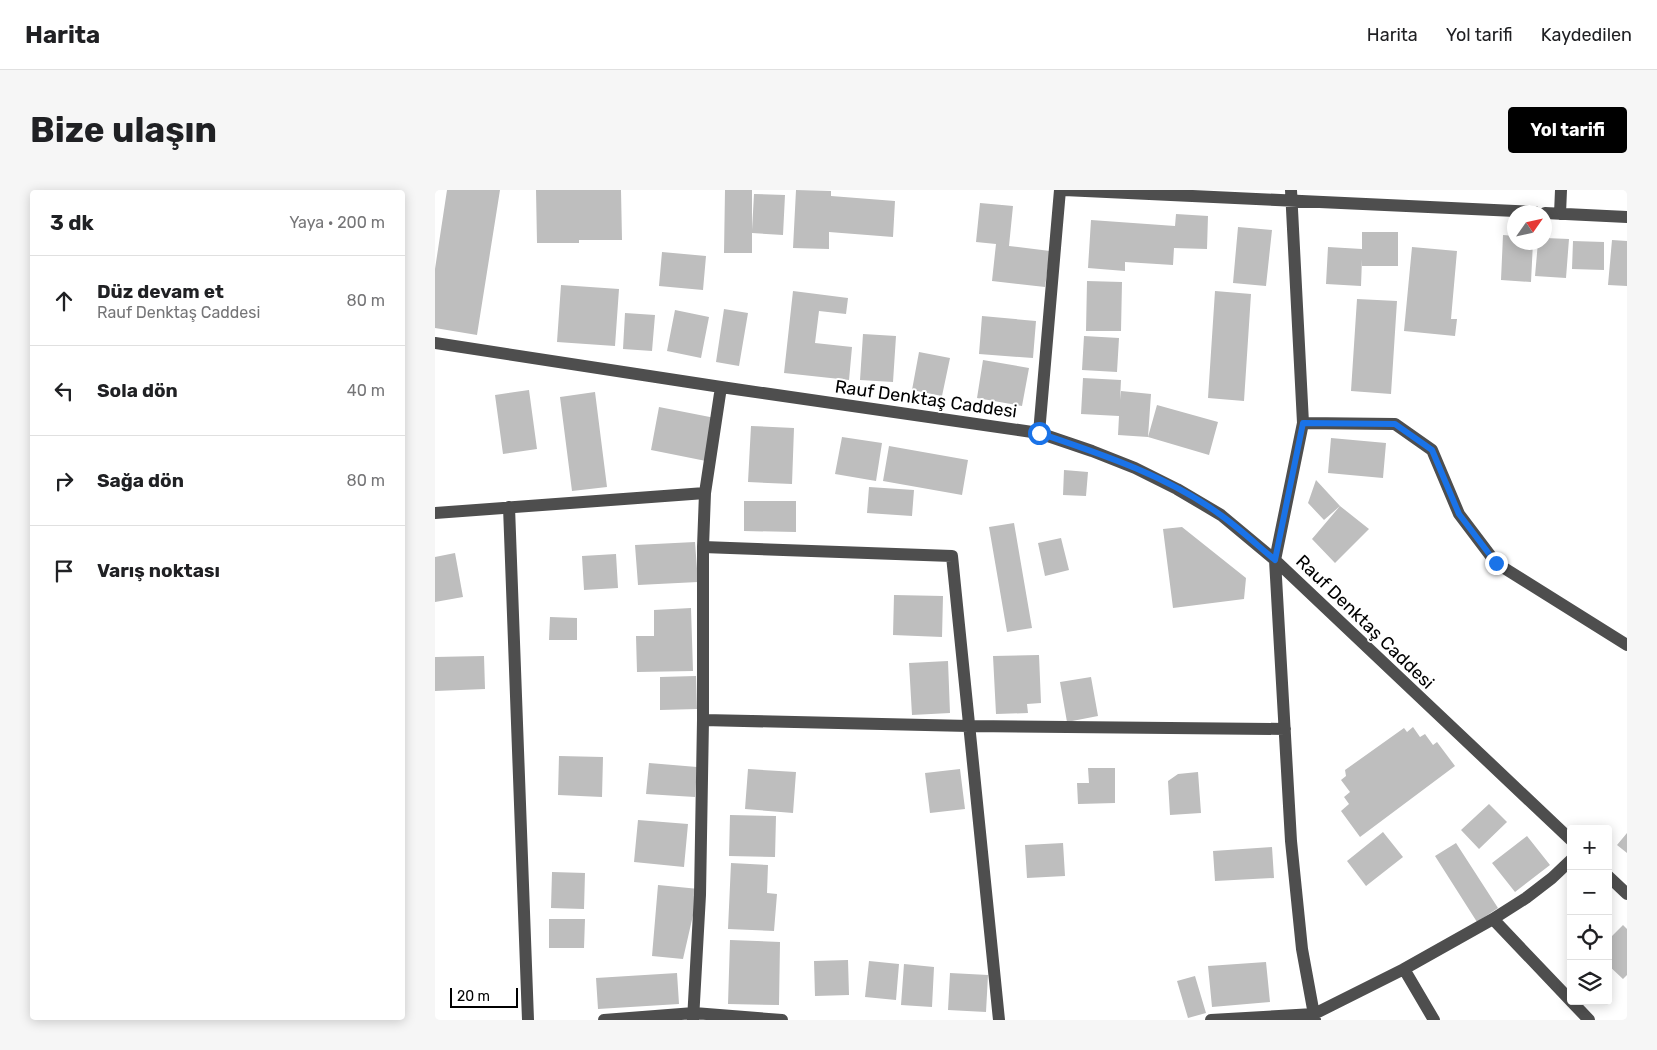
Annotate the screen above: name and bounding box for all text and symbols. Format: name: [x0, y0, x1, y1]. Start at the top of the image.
text: Harita: [25, 21, 100, 49]
text: Harita: [1367, 24, 1418, 46]
text: Yol tarifi: [1446, 24, 1513, 46]
text: Kaydedilen: [1541, 24, 1632, 46]
button: Yol tarifi: [1508, 107, 1627, 153]
text: Bize ulaşın: [30, 109, 217, 151]
north arrow: [1507, 205, 1552, 250]
text: 3 dk: [50, 210, 94, 235]
text: Yaya · 200 m: [289, 213, 385, 232]
text: Düz devam et: [97, 280, 224, 303]
icon: ahead: [50, 287, 78, 315]
text: 80 m: [347, 291, 385, 310]
text: Rauf Denktaş Caddesi: [97, 303, 260, 322]
street label: Rauf Denktaş Caddesi: [834, 375, 1018, 423]
icon: left: [50, 377, 78, 405]
text: Sola dön: [97, 379, 178, 402]
text: 40 m: [347, 381, 385, 400]
route start: [1028, 422, 1051, 445]
icon: right: [50, 467, 78, 495]
text: Sağa dön: [97, 469, 184, 492]
text: 80 m: [347, 471, 385, 490]
street label: Rauf Denktaş Caddesi: [1291, 550, 1439, 694]
route end: [1485, 552, 1508, 575]
icon: arrive: [50, 557, 78, 585]
text: Varış noktası: [97, 559, 220, 582]
map controls: [1567, 825, 1612, 1005]
button: +: [1567, 825, 1612, 870]
button: −: [1567, 870, 1612, 915]
button: locate: [1567, 915, 1612, 960]
button: layers: [1567, 960, 1612, 1005]
scale bar: [450, 985, 517, 1008]
text: 20 m: [457, 988, 490, 1005]

